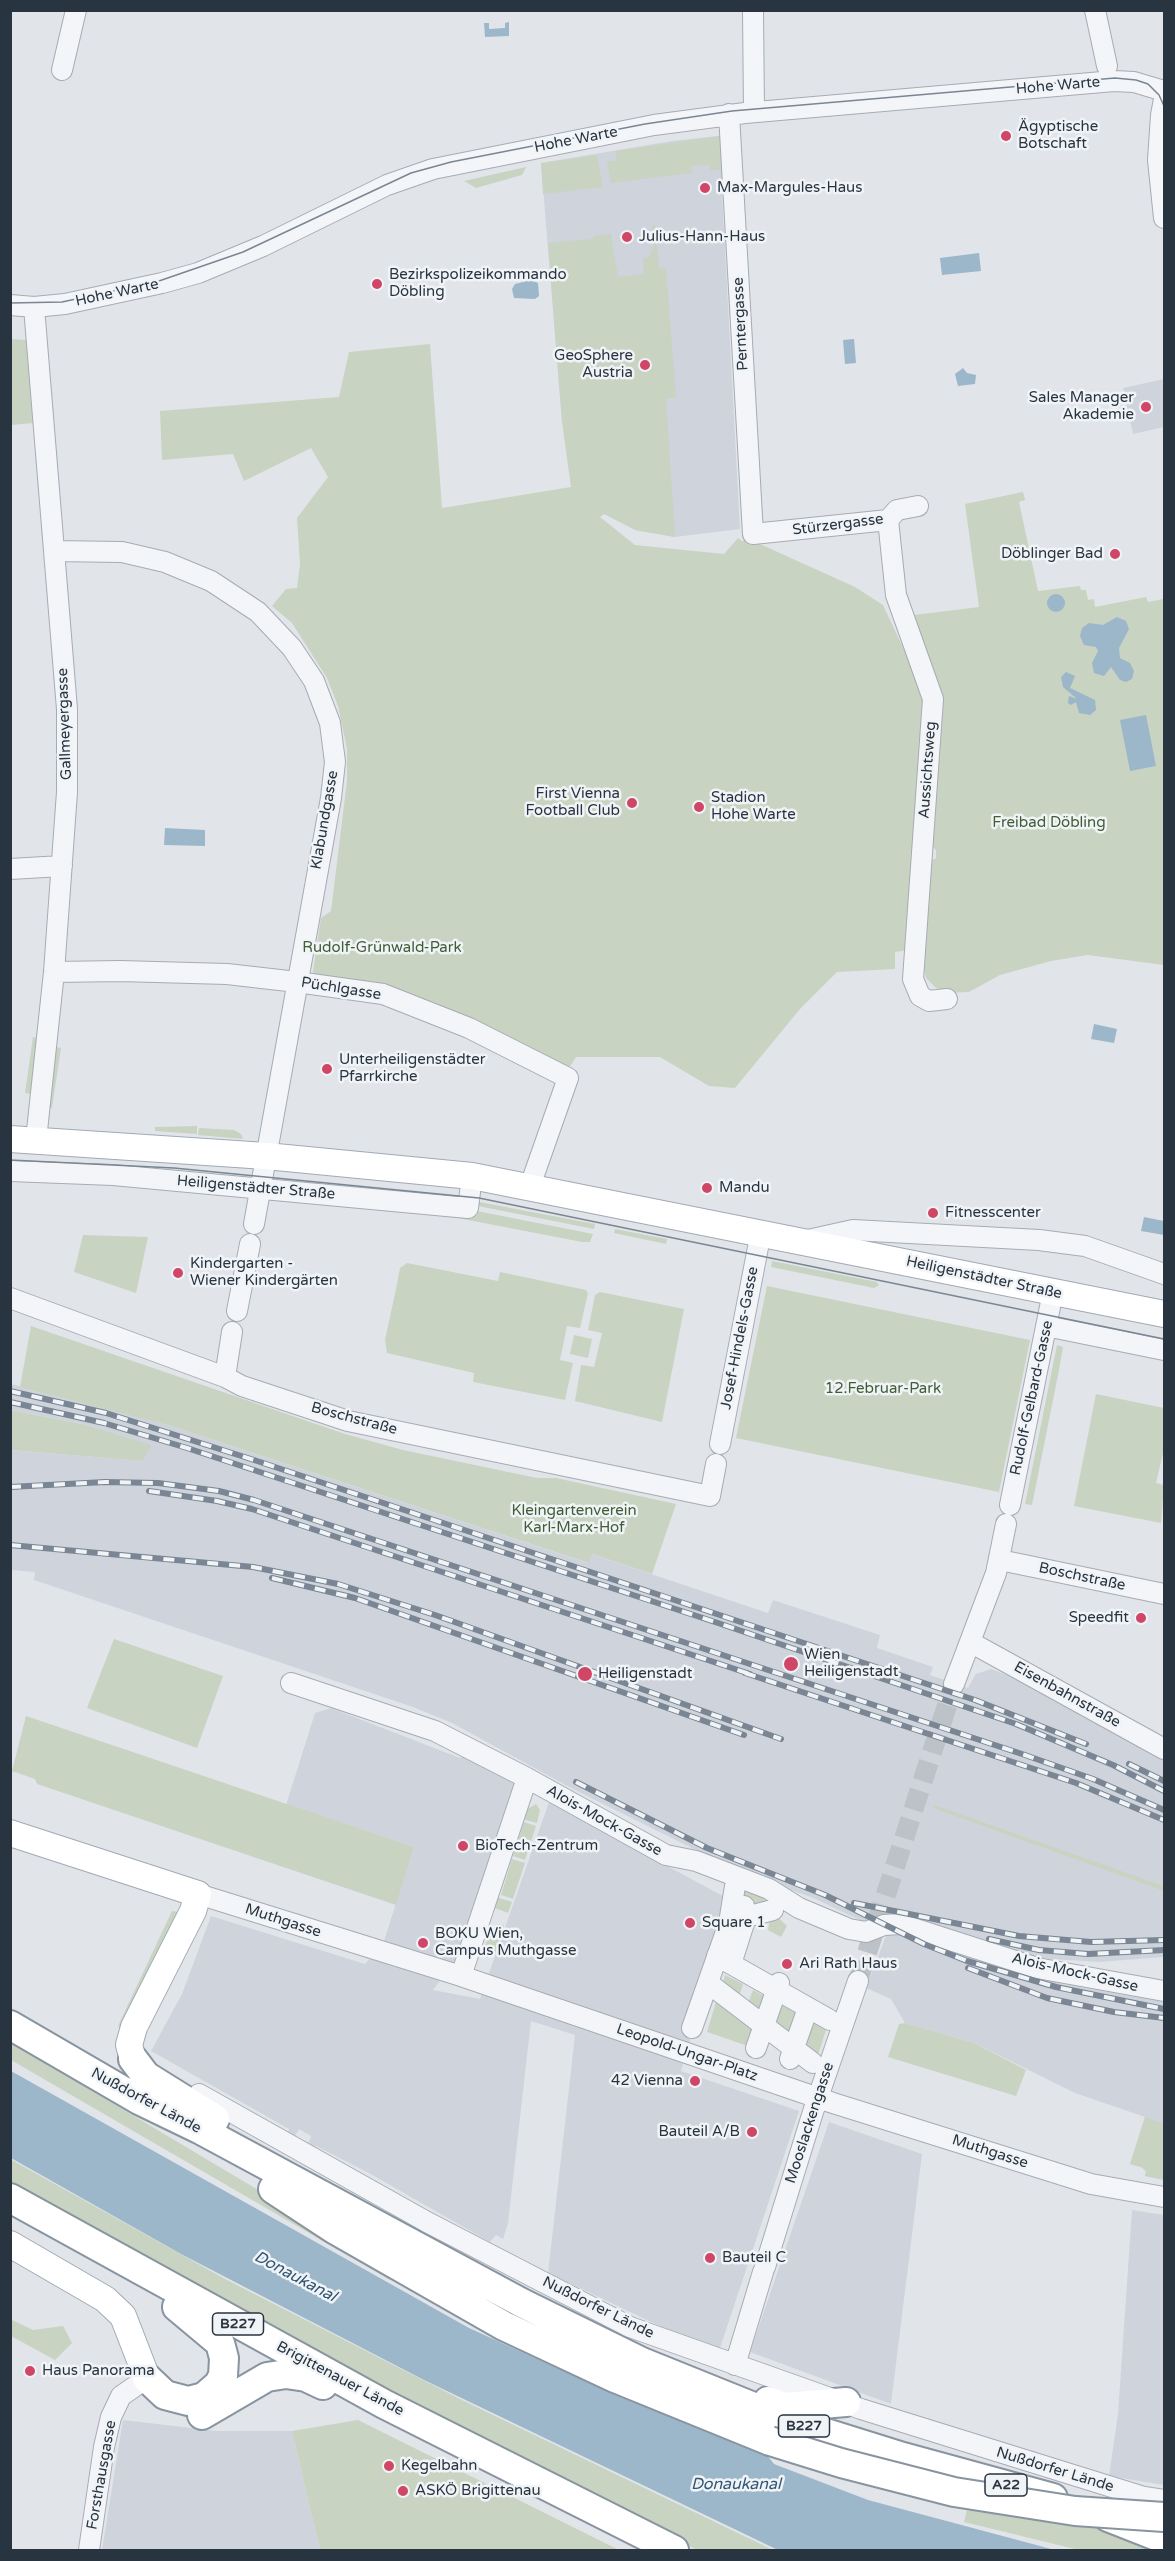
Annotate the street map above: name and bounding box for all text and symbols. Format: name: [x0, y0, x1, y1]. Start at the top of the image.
street label: Hohe Warte: [1015, 73, 1101, 99]
place label: Ägyptische Botschaft: [1018, 118, 1098, 153]
street label: Hohe Warte: [533, 123, 619, 157]
marker: Ägyptische Botschaft: [999, 129, 1013, 143]
place label: Max-Margules-Haus: [717, 179, 862, 197]
marker: Max-Margules-Haus: [698, 181, 712, 195]
place label: Julius-Hann-Haus: [639, 228, 765, 246]
marker: Julius-Hann-Haus: [620, 230, 634, 244]
place label: Bezirkspolizeikommando Döbling: [389, 266, 567, 301]
street label: Hohe Warte: [74, 275, 160, 311]
marker: Bezirkspolizeikommando Döbling: [370, 277, 384, 291]
street label: Perntergasse: [730, 277, 752, 371]
place label: GeoSphere Austria: [554, 347, 633, 382]
marker: GeoSphere Austria: [638, 358, 652, 372]
place label: Sales Manager Akademie: [1029, 389, 1134, 424]
marker: Sales Manager Akademie: [1139, 400, 1153, 414]
street label: Stürzergasse: [791, 510, 885, 540]
place label: Döblinger Bad: [1001, 545, 1103, 563]
marker: Döblinger Bad: [1108, 547, 1122, 561]
street label: Gallmeyergasse: [54, 668, 76, 780]
street label: Aussichtsweg: [916, 721, 940, 819]
street label: Klabundgasse: [307, 769, 343, 871]
place label: First Vienna Football Club: [526, 785, 620, 820]
place label: Stadion Hohe Warte: [711, 789, 796, 824]
marker: First Vienna Football Club: [625, 796, 639, 810]
marker: Stadion Hohe Warte: [692, 800, 706, 814]
park label: Freibad Döbling: [992, 814, 1106, 832]
park label: Rudolf-Grünwald-Park: [302, 939, 462, 957]
street label: Püchlgasse: [300, 974, 382, 1004]
place label: Unterheiligenstädter Pfarrkirche: [339, 1051, 485, 1086]
marker: Unterheiligenstädter Pfarrkirche: [320, 1062, 334, 1076]
street label: Heiligenstädter Straße: [176, 1172, 336, 1204]
place label: Mandu: [719, 1179, 770, 1197]
marker: Mandu: [700, 1181, 714, 1195]
place label: Fitnesscenter: [945, 1204, 1041, 1222]
marker: Fitnesscenter: [926, 1206, 940, 1220]
street label: Heiligenstädter Straße: [904, 1253, 1064, 1303]
place label: Kindergarten - Wiener Kindergärten: [190, 1255, 338, 1290]
street label: Josef-Hindels-Gasse: [717, 1265, 763, 1411]
marker: Kindergarten - Wiener Kindergärten: [171, 1266, 185, 1280]
street label: Rudolf-Gelbard-Gasse: [1007, 1319, 1057, 1477]
park label: 12.Februar-Park: [825, 1380, 941, 1398]
street label: Boschstraße: [309, 1399, 399, 1439]
park label: Kleingartenverein Karl-Marx-Hof: [511, 1502, 637, 1537]
street label: Boschstraße: [1037, 1559, 1127, 1595]
place label: Speedfit: [1069, 1609, 1129, 1627]
marker: Speedfit: [1134, 1611, 1148, 1625]
place label: Wien Heiligenstadt: [804, 1646, 898, 1681]
marker: Wien Heiligenstadt: [782, 1655, 800, 1673]
street label: Eisenbahnstraße: [1011, 1658, 1123, 1732]
marker: Heiligenstadt: [576, 1665, 594, 1683]
place label: Heiligenstadt: [598, 1665, 692, 1683]
street label: Alois-Mock-Gasse: [543, 1782, 665, 1860]
place label: BioTech-Zentrum: [475, 1837, 598, 1855]
marker: BioTech-Zentrum: [456, 1839, 470, 1853]
street label: Muthgasse: [243, 1900, 323, 1942]
place label: Square 1: [702, 1914, 766, 1932]
marker: Square 1: [683, 1916, 697, 1930]
place label: BOKU Wien, Campus Muthgasse: [435, 1925, 576, 1960]
marker: BOKU Wien, Campus Muthgasse: [416, 1936, 430, 1950]
street label: Alois-Mock-Gasse: [1010, 1950, 1140, 1996]
place label: Ari Rath Haus: [799, 1955, 897, 1973]
marker: Ari Rath Haus: [780, 1957, 794, 1971]
street label: Leopold-Ungar-Platz: [614, 2020, 760, 2086]
street label: Mooslackengasse: [782, 2060, 838, 2186]
street label: Nußdorfer Lände: [88, 2064, 204, 2138]
place label: 42 Vienna: [611, 2072, 683, 2090]
marker: 42 Vienna: [688, 2074, 702, 2088]
place label: Bauteil A/B: [658, 2123, 740, 2141]
marker: Bauteil A/B: [745, 2125, 759, 2139]
street label: Muthgasse: [950, 2131, 1030, 2173]
water label: Donaukanal: [251, 2247, 339, 2307]
place label: Bauteil C: [722, 2249, 786, 2267]
marker: Bauteil C: [703, 2251, 717, 2265]
street label: Nußdorfer Lände: [539, 2273, 657, 2343]
road number: B227: [212, 2313, 264, 2335]
street label: Brigittenauer Lände: [273, 2338, 407, 2420]
place label: Haus Panorama: [42, 2362, 155, 2380]
marker: Haus Panorama: [23, 2364, 37, 2378]
road number: B227: [778, 2415, 830, 2437]
street label: Forsthausgasse: [84, 2419, 120, 2531]
street label: Nußdorfer Lände: [994, 2444, 1116, 2496]
place label: Kegelbahn: [401, 2457, 477, 2475]
marker: Kegelbahn: [382, 2459, 396, 2473]
road number: A22: [985, 2474, 1027, 2496]
water label: Donaukanal: [691, 2475, 781, 2495]
place label: ASKÖ Brigittenau: [415, 2482, 541, 2500]
marker: ASKÖ Brigittenau: [396, 2484, 410, 2498]

